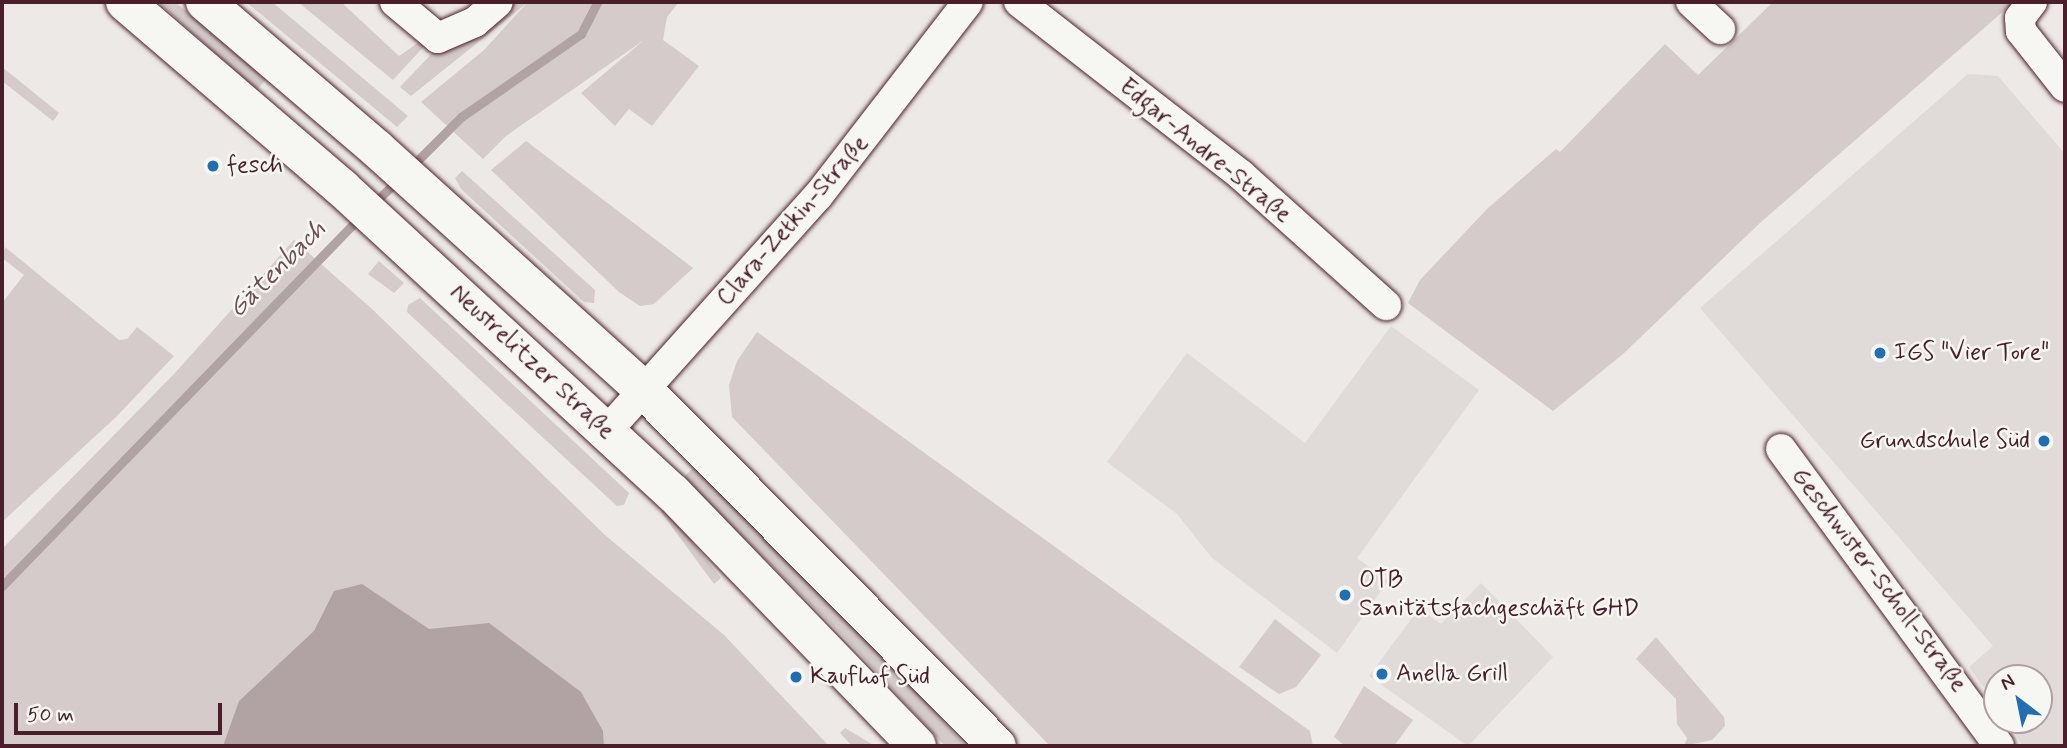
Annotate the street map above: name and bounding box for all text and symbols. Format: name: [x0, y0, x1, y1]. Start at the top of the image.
street label: Edgar-Andre-Straße: [1113, 73, 1297, 229]
street label: Clara-Zetkin-Straße: [711, 130, 875, 312]
place label: fesch: [227, 152, 283, 180]
marker: fesch: [205, 158, 221, 174]
water label: Gätenbach: [223, 215, 333, 325]
street label: Neustrelitzer Straße: [444, 278, 620, 446]
place label: IGS "Vier Tore": [1894, 339, 2048, 367]
marker: IGS "Vier Tore": [1872, 345, 1888, 361]
place label: Grundschule Süd: [1858, 427, 2030, 455]
marker: Grundschule Süd: [2036, 433, 2052, 449]
street label: Geschwister-Scholl-Straße: [1785, 462, 1973, 698]
place label: OTB Sanitätsfachgeschäft GHD: [1359, 567, 1638, 623]
marker: OTB Sanitätsfachgeschäft GHD: [1337, 587, 1353, 603]
place label: Anella Grill: [1396, 660, 1508, 688]
place label: Kaufhof Süd: [810, 663, 931, 691]
north arrow: [1983, 664, 2053, 734]
marker: Anella Grill: [1374, 666, 1390, 682]
marker: Kaufhof Süd: [788, 669, 804, 685]
text: N: [1996, 669, 2020, 696]
scale bar: [18, 688, 226, 732]
text: 50 m: [27, 701, 74, 729]

